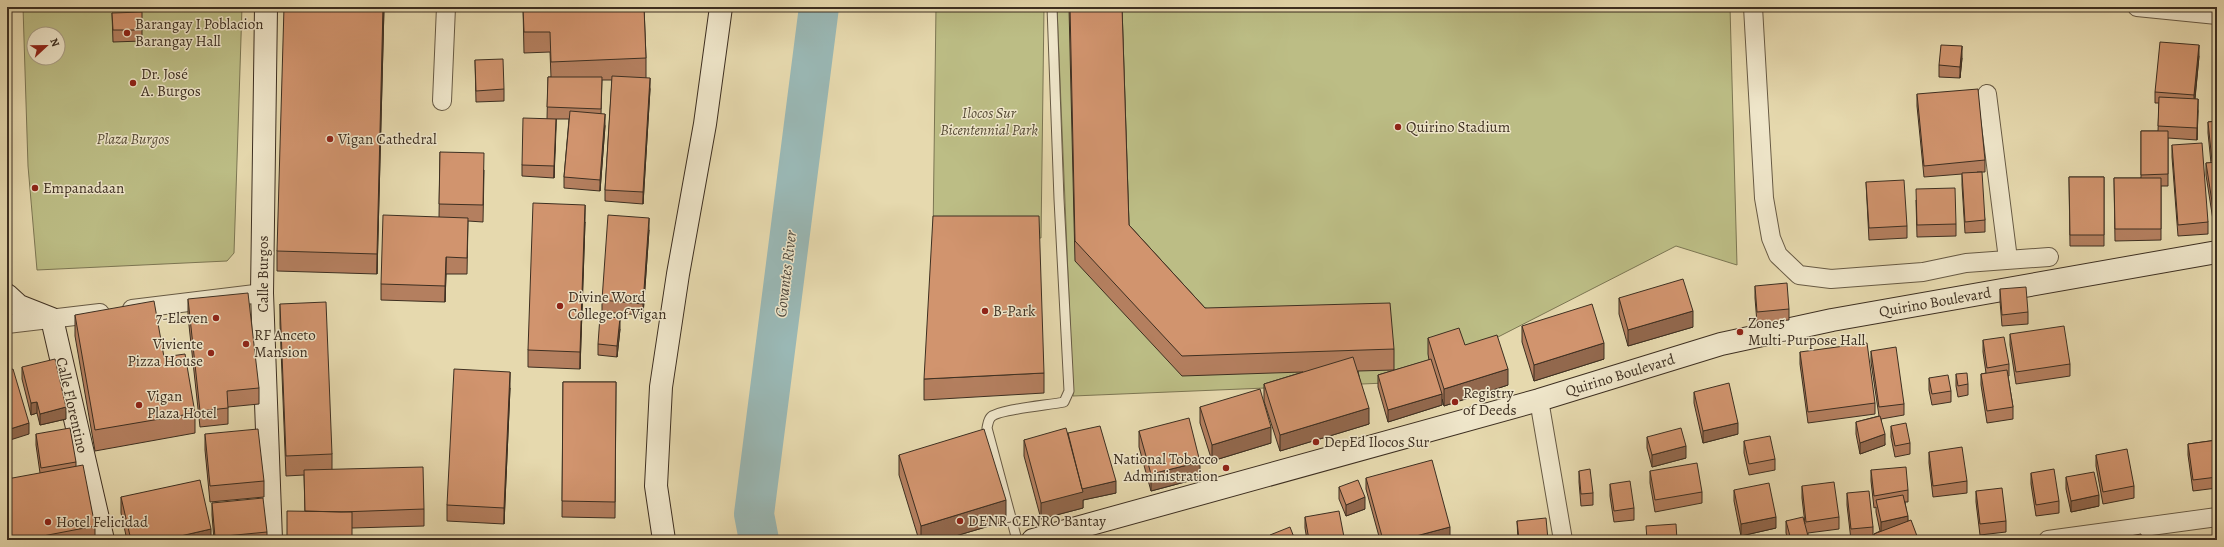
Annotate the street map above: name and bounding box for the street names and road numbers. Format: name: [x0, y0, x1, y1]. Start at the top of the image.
street label: Calle Burgos: [253, 235, 273, 313]
street label: Quirino Boulevard: [1877, 282, 1993, 322]
street label: Quirino Boulevard: [1563, 349, 1678, 401]
street label: Calle Florentino: [51, 355, 93, 455]

